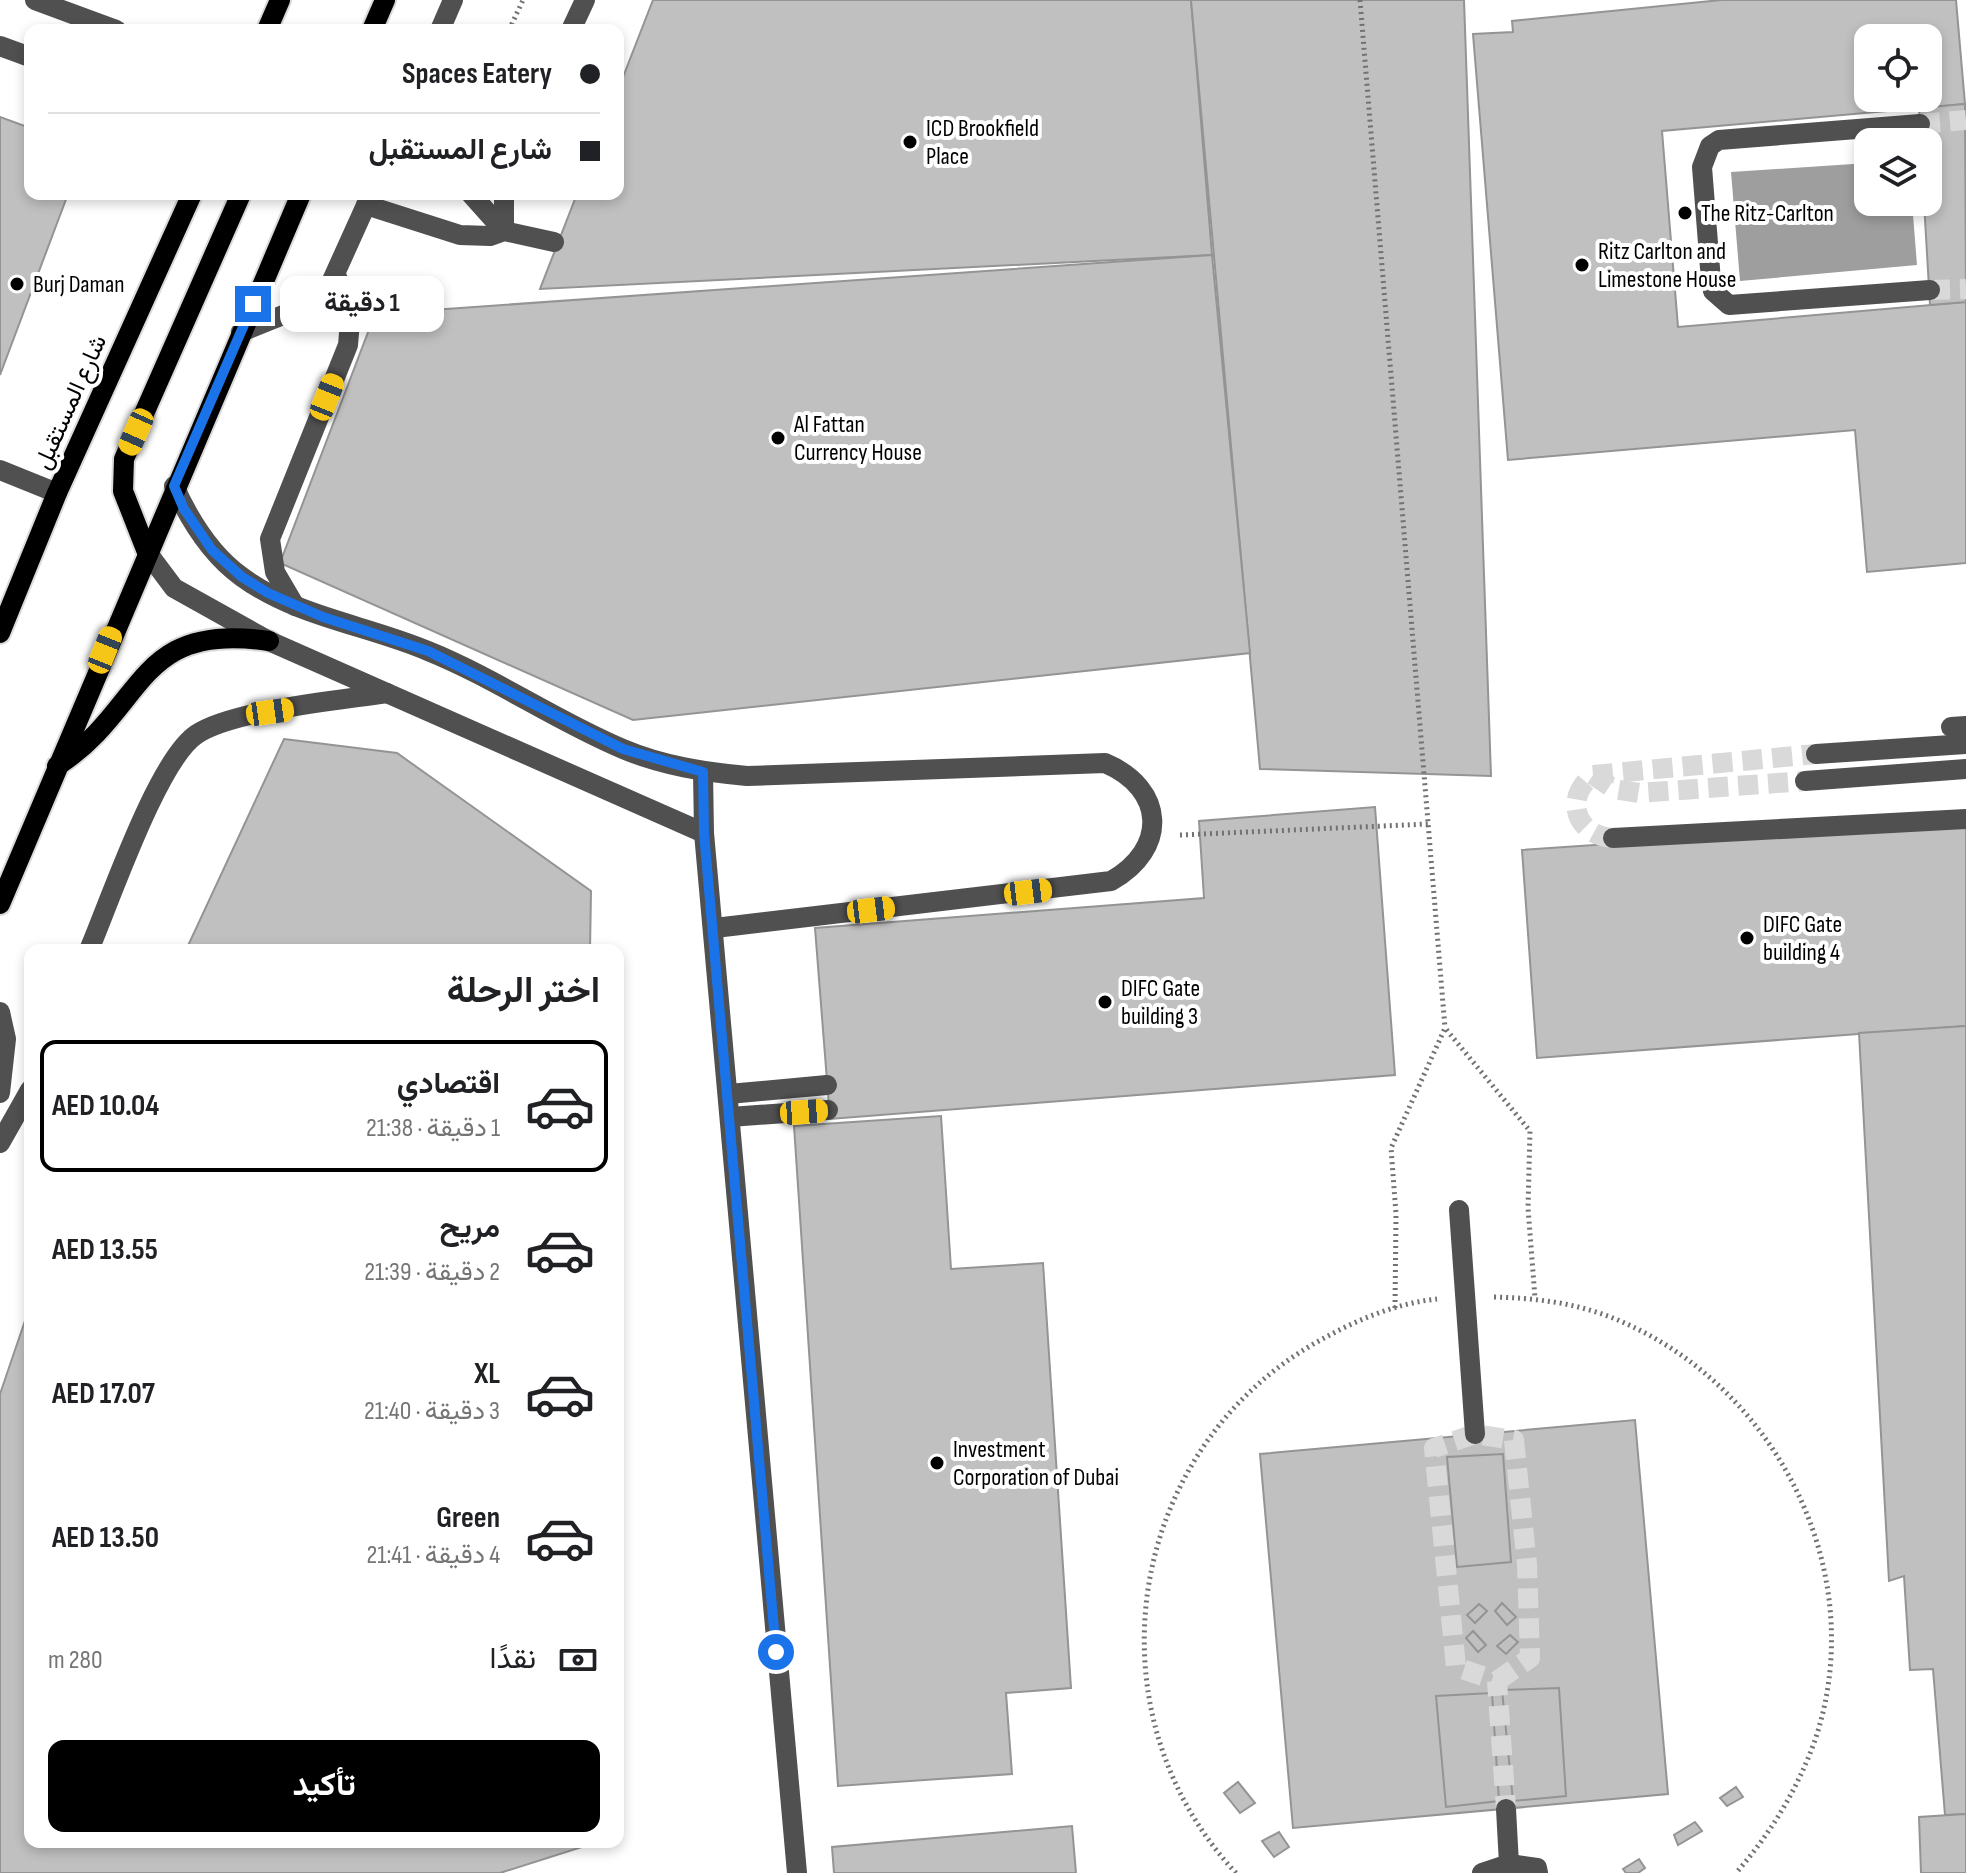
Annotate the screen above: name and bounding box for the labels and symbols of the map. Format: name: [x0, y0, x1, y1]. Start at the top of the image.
place label: ICD Brookfield Place: [926, 114, 1039, 171]
marker: ICD Brookfield Place: [901, 133, 919, 151]
place label: The Ritz-Carlton: [1701, 199, 1834, 228]
marker: The Ritz-Carlton: [1676, 204, 1694, 222]
place label: Ritz Carlton and Limestone House: [1598, 237, 1736, 294]
marker: Ritz Carlton and Limestone House: [1573, 256, 1591, 274]
place label: Burj Daman: [33, 270, 125, 299]
marker: Burj Daman: [8, 275, 26, 293]
callout: 1 دقيقة: [281, 276, 445, 332]
route end: [235, 286, 271, 322]
street label: شارع المستقبل: [28, 330, 114, 474]
car: [307, 370, 347, 424]
car: [115, 405, 157, 459]
place label: Al Fattan Currency House: [793, 410, 922, 467]
marker: Al Fattan Currency House: [769, 429, 787, 447]
car: [85, 623, 125, 677]
car: [245, 697, 295, 727]
car: [1003, 877, 1053, 907]
car: [846, 895, 896, 925]
place label: DIFC Gate building 4: [1763, 910, 1842, 967]
marker: DIFC Gate building 4: [1738, 929, 1756, 947]
place label: DIFC Gate building 3: [1121, 974, 1200, 1031]
marker: DIFC Gate building 3: [1096, 993, 1114, 1011]
car: [779, 1098, 829, 1126]
place label: Investment Corporation of Dubai: [953, 1435, 1119, 1492]
marker: Investment Corporation of Dubai: [928, 1454, 946, 1472]
route start: [758, 1634, 794, 1670]

